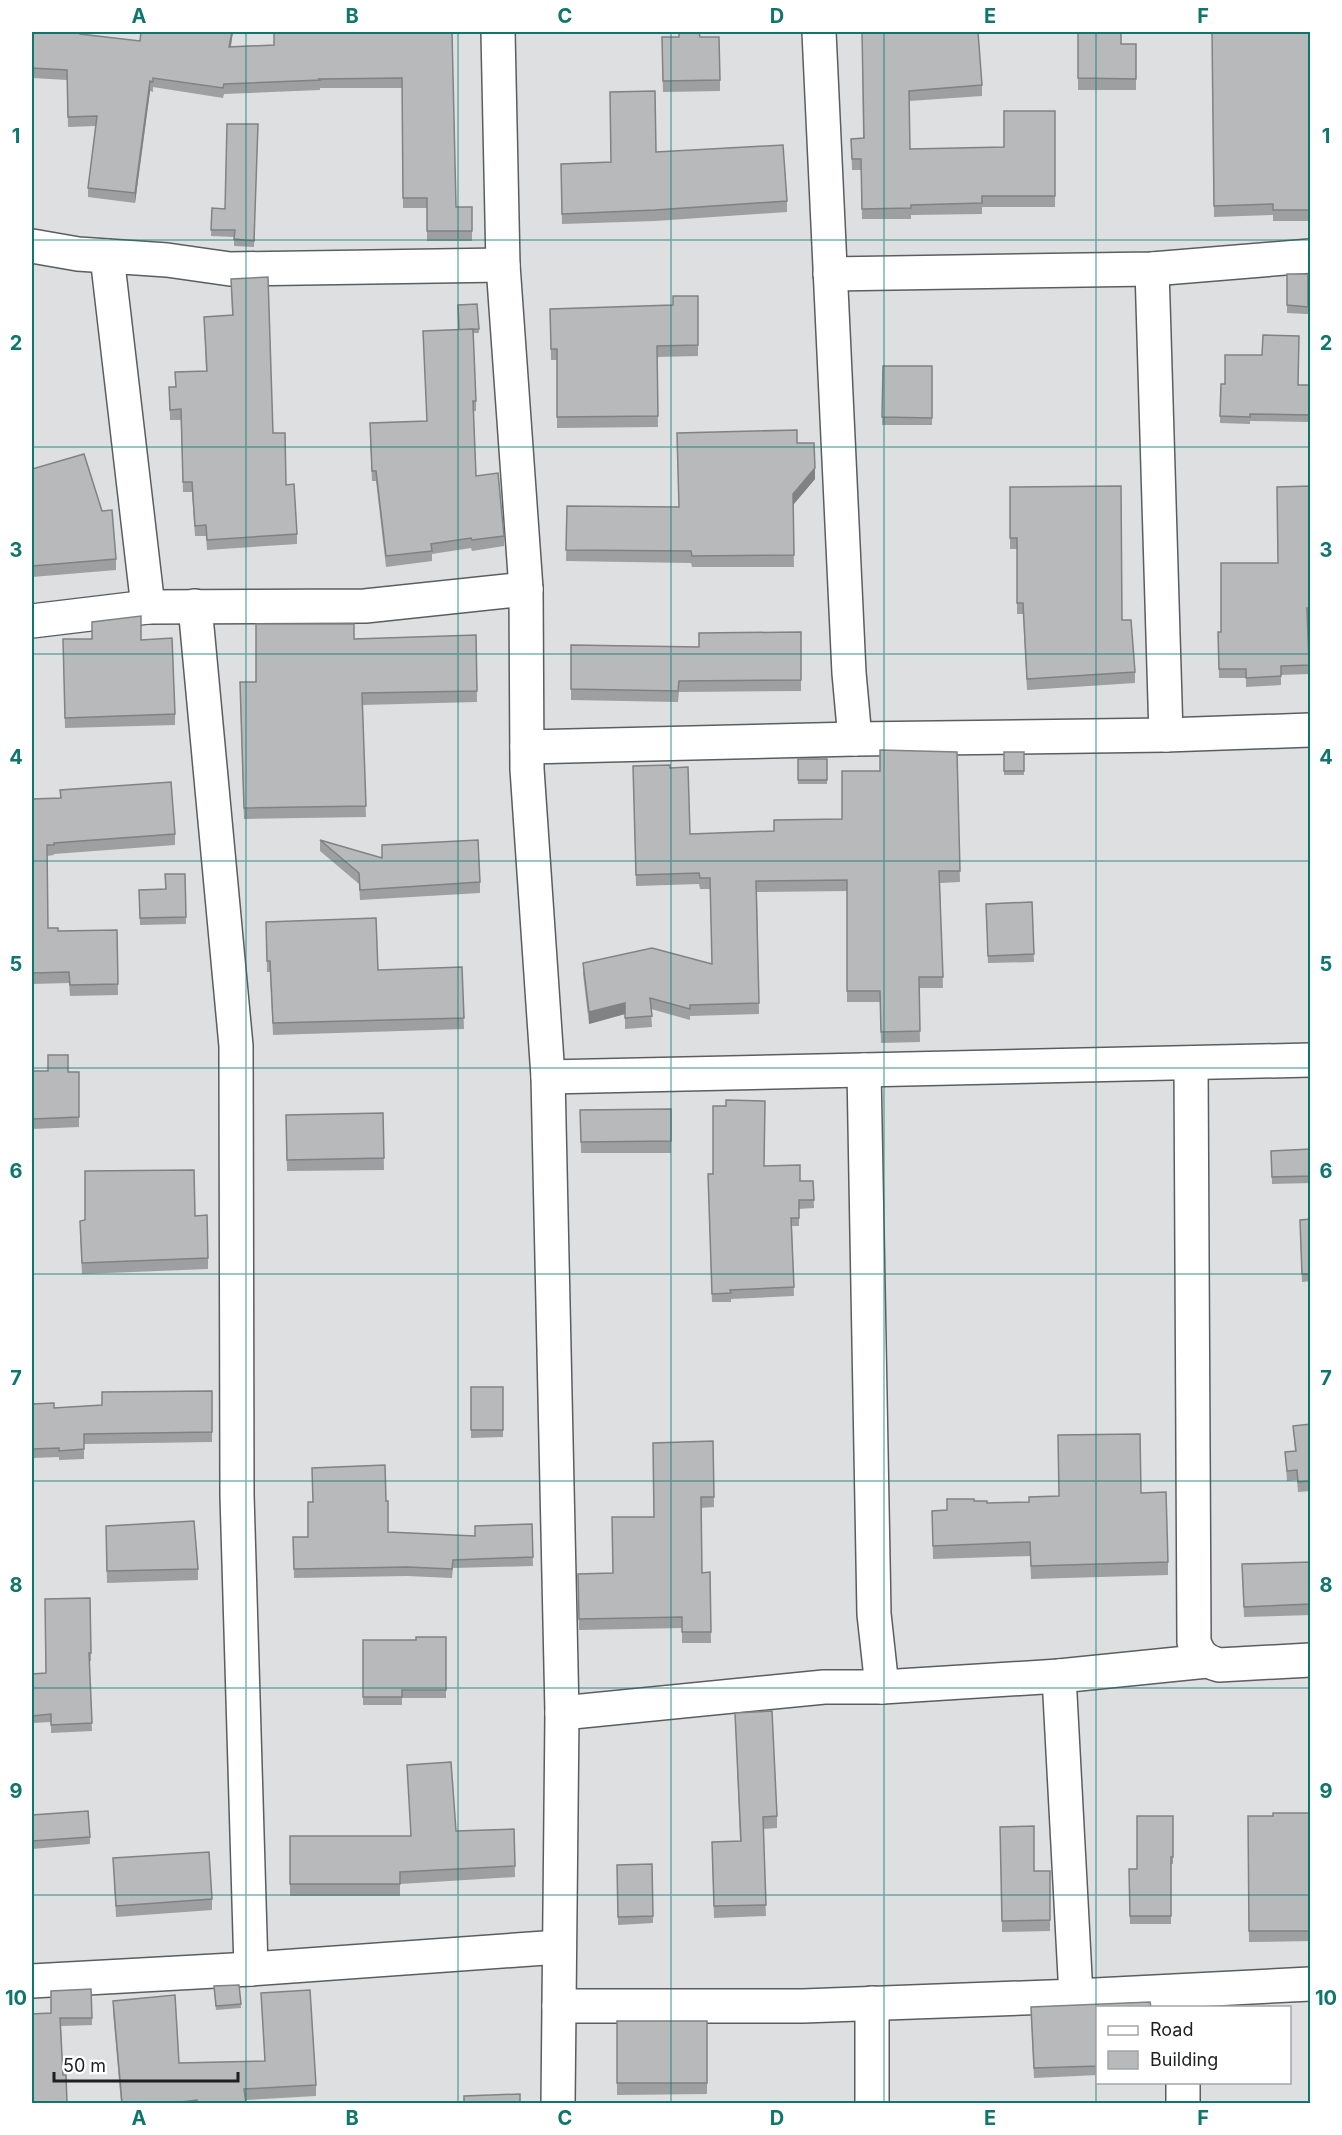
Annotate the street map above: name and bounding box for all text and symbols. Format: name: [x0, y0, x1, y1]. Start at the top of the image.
text: A: [132, 4, 147, 28]
text: B: [345, 4, 359, 28]
text: C: [558, 4, 572, 28]
text: D: [770, 4, 784, 28]
text: E: [984, 4, 996, 28]
text: F: [1197, 4, 1209, 28]
text: 1: [12, 124, 20, 148]
text: 1: [1322, 124, 1330, 148]
text: 2: [10, 331, 22, 355]
text: 2: [1320, 331, 1332, 355]
text: 3: [10, 538, 22, 562]
text: 3: [1320, 538, 1332, 562]
text: 4: [9, 745, 23, 769]
text: 4: [1319, 745, 1333, 769]
text: 5: [10, 952, 22, 976]
text: 5: [1320, 952, 1332, 976]
text: 6: [10, 1159, 23, 1183]
text: 6: [1320, 1159, 1333, 1183]
text: 7: [10, 1366, 22, 1390]
text: 7: [1320, 1366, 1332, 1390]
text: 8: [9, 1573, 23, 1597]
text: 8: [1319, 1573, 1333, 1597]
text: 9: [10, 1779, 23, 1803]
text: 9: [1320, 1779, 1333, 1803]
text: 10: [5, 1986, 27, 2010]
text: 10: [1315, 1986, 1337, 2010]
legend: [1096, 2006, 1291, 2084]
text: Road: [1150, 2019, 1193, 2040]
scale bar: [54, 2045, 238, 2083]
text: Building: [1150, 2049, 1218, 2070]
text: 50 m: [63, 2055, 106, 2076]
text: A: [132, 2106, 147, 2130]
text: B: [345, 2106, 359, 2130]
text: C: [558, 2106, 572, 2130]
text: D: [770, 2106, 784, 2130]
text: E: [984, 2106, 996, 2130]
text: F: [1197, 2106, 1209, 2130]

